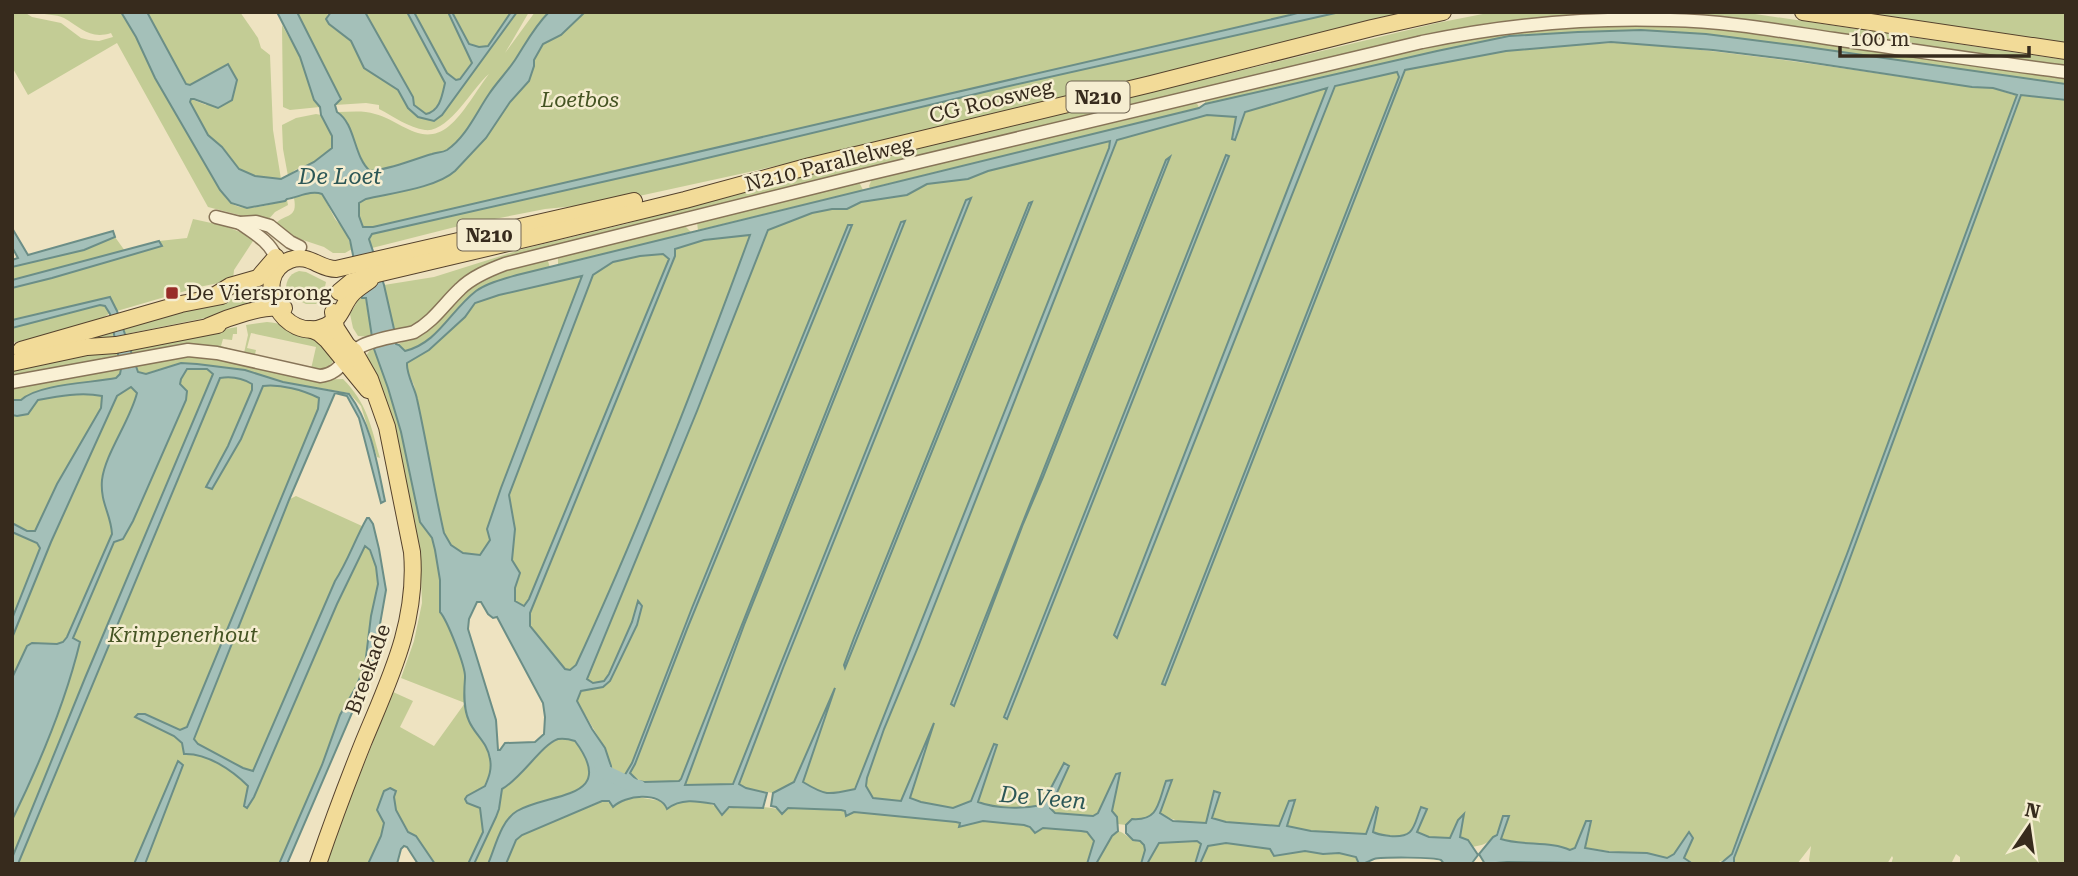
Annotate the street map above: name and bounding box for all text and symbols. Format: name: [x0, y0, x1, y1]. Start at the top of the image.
scale bar: [1840, 14, 2029, 58]
text: 100 m: [1850, 27, 1910, 51]
street label: CG Roosweg: [927, 74, 1056, 128]
road number: N210: [1066, 82, 1130, 113]
park label: Loetbos: [540, 88, 619, 112]
street label: N210 Parallelweg: [742, 131, 916, 197]
water label: De Loet: [297, 163, 382, 190]
road number: N210: [458, 219, 520, 250]
place label: De Viersprong: [186, 281, 331, 305]
marker: De Viersprong: [164, 285, 180, 301]
street label: Breekade: [341, 621, 395, 717]
park label: Krimpenerhout: [107, 623, 258, 647]
water label: De Veen: [998, 781, 1087, 815]
north arrow: [1994, 792, 2064, 862]
text: N: [2023, 798, 2043, 824]

